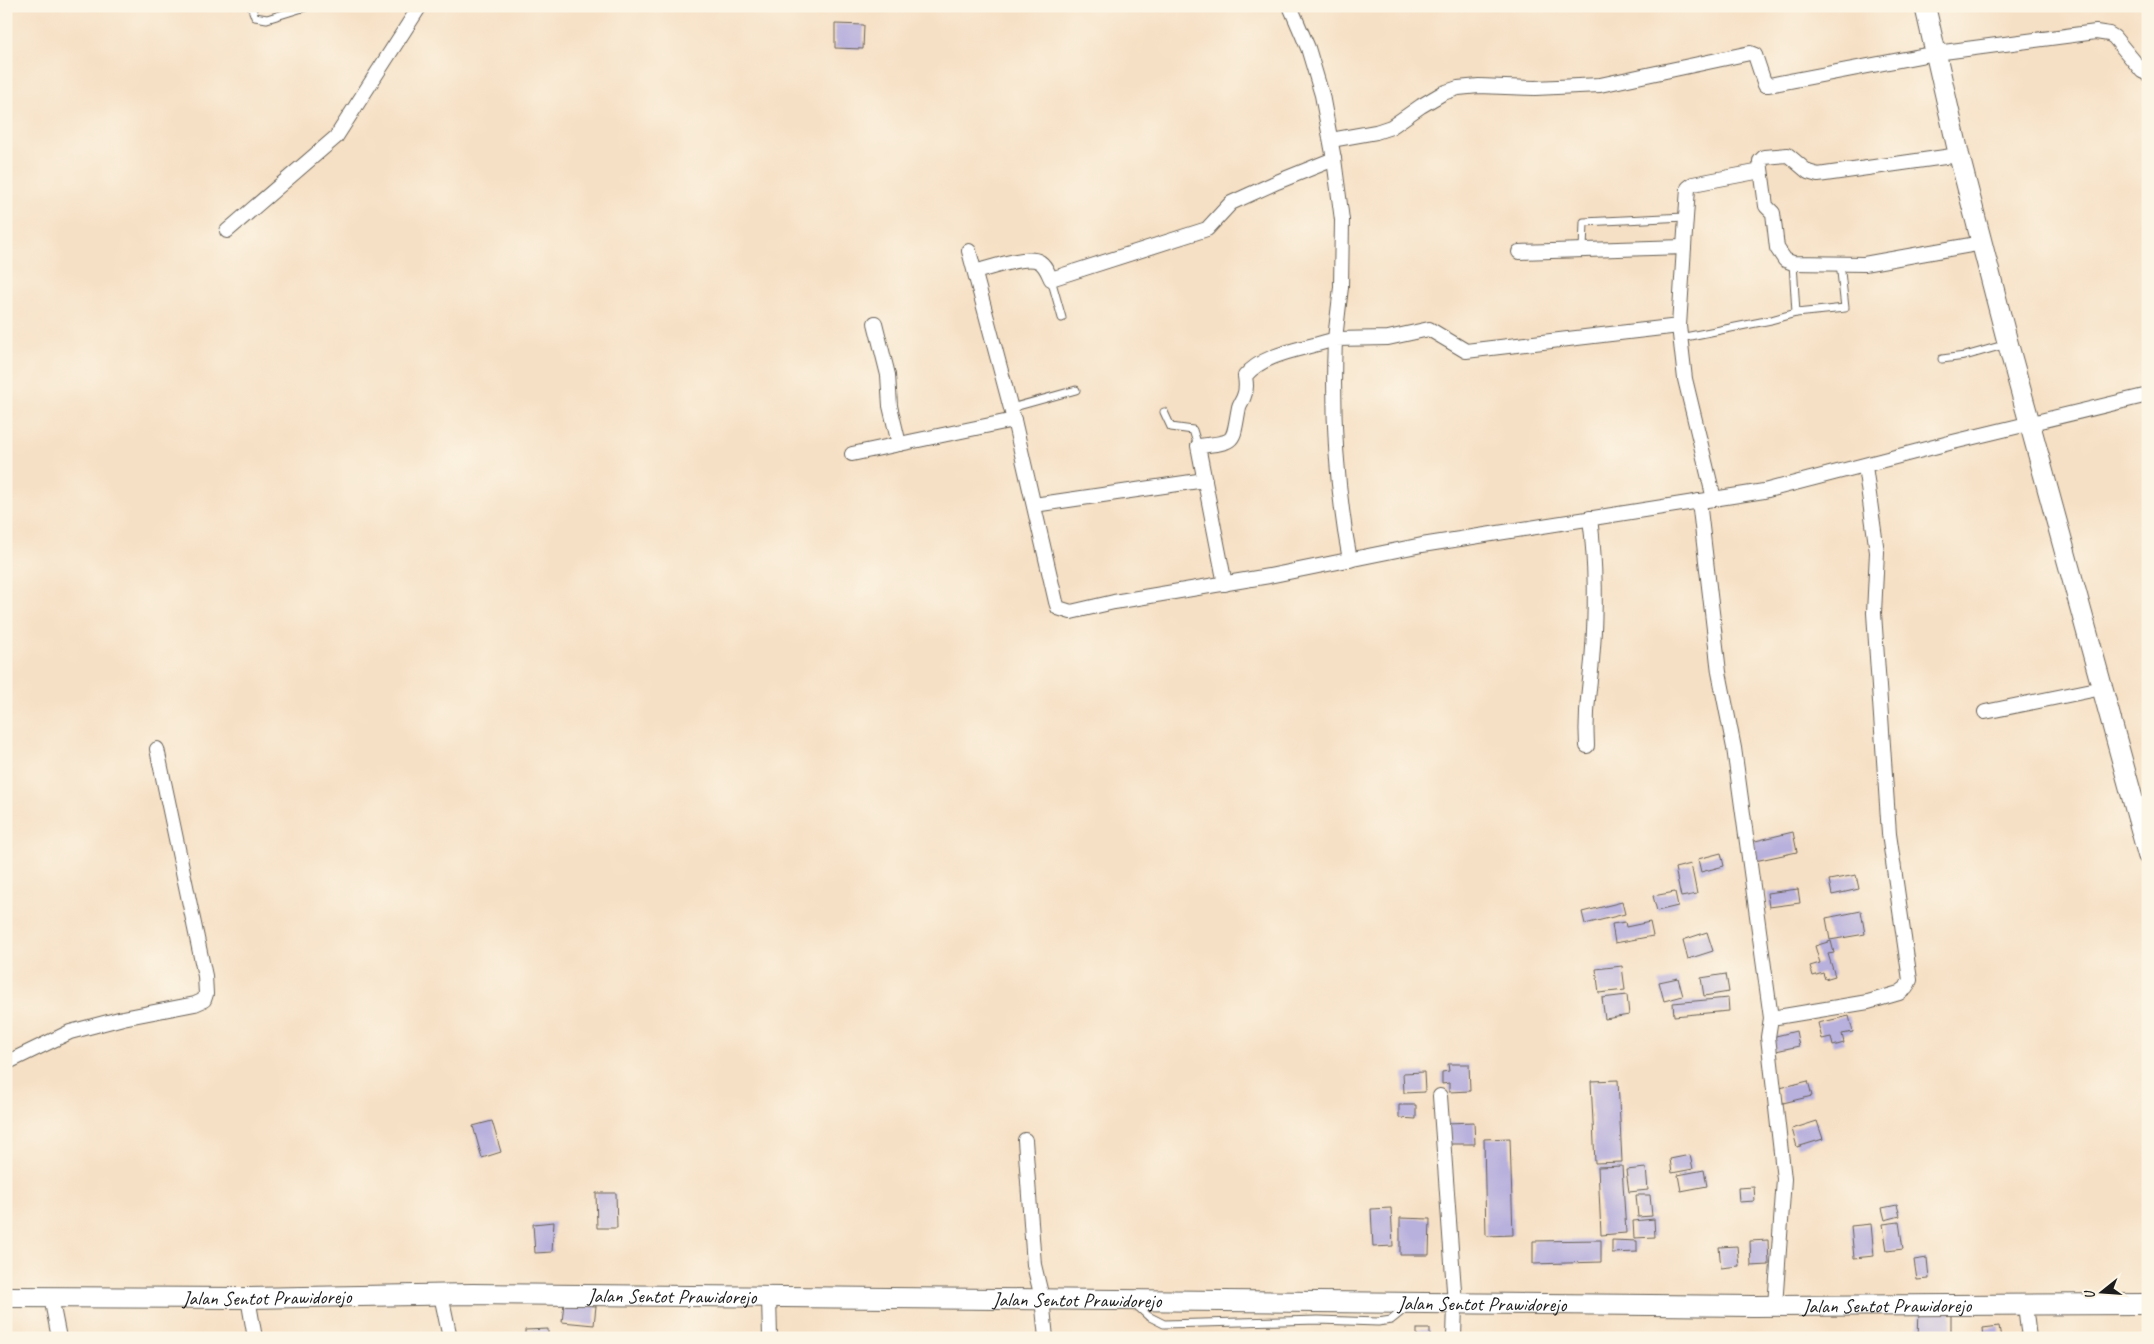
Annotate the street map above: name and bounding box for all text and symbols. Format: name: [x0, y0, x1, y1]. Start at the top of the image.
north arrow: [2076, 1266, 2126, 1316]
street label: Jalan Sentot Prawidorejo: [586, 1283, 757, 1310]
street label: Jalan Sentot Prawidorejo: [182, 1284, 353, 1311]
street label: Jalan Sentot Prawidorejo: [991, 1287, 1162, 1313]
text: U: [2080, 1287, 2099, 1301]
street label: Jalan Sentot Prawidorejo: [1396, 1291, 1567, 1317]
street label: Jalan Sentot Prawidorejo: [1801, 1293, 1972, 1319]

